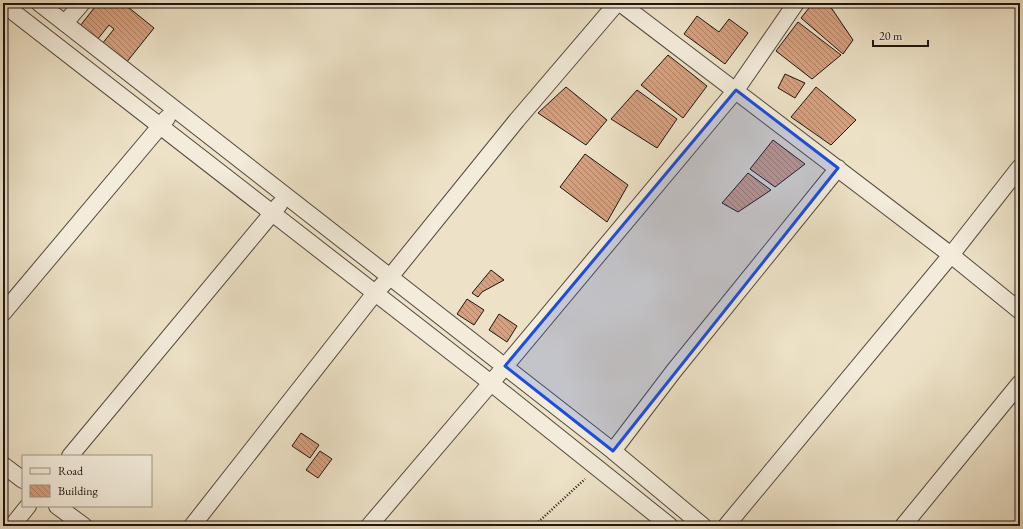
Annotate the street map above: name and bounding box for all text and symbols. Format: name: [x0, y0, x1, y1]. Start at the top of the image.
scale bar: [873, 22, 928, 48]
text: 20 m: [879, 28, 903, 44]
legend: [22, 455, 152, 507]
text: Road: [58, 463, 84, 479]
text: Building: [58, 483, 99, 499]

